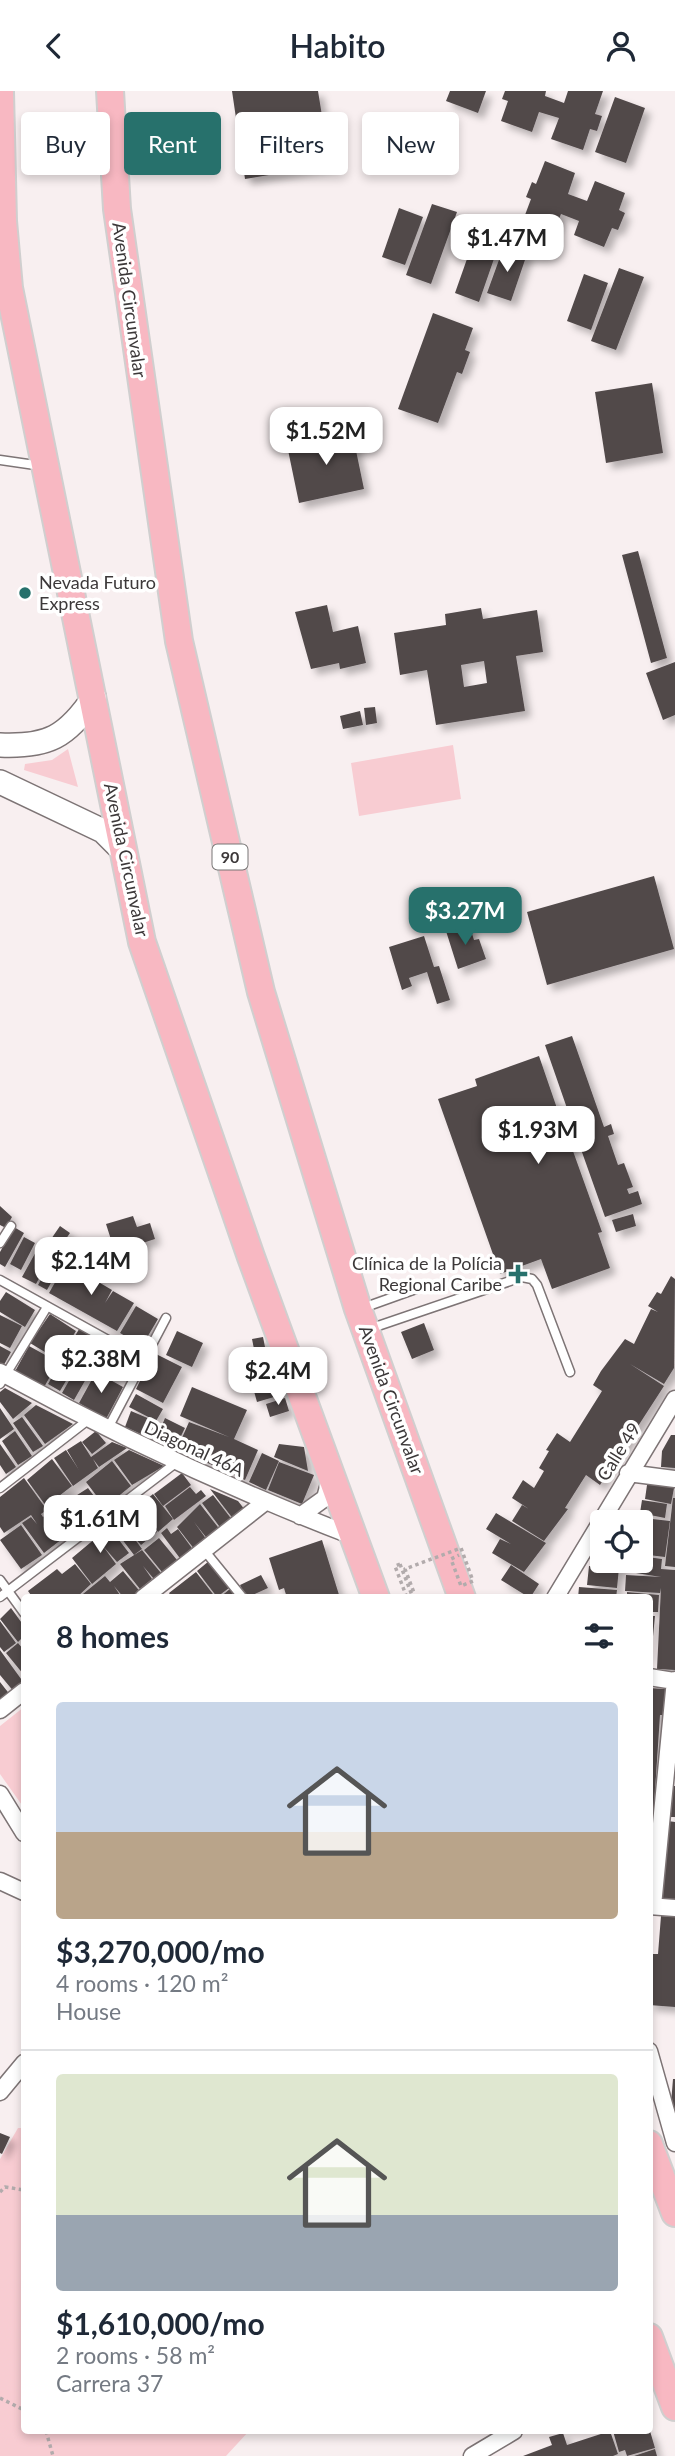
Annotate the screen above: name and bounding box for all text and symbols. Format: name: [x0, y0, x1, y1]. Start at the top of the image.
text: Habito: [289, 26, 386, 65]
icon: back: [35, 27, 73, 65]
icon: person: [602, 27, 640, 65]
chip: Buy: [21, 112, 110, 175]
chip: Rent: [124, 112, 221, 175]
chip: Filters: [235, 112, 348, 175]
chip: New: [362, 112, 459, 175]
pin: $1.47M: [450, 215, 564, 274]
street label: Avenida Circunvalar: [108, 221, 152, 379]
text: $1.47M: [467, 223, 547, 251]
pin: $1.52M: [269, 407, 383, 467]
text: $1.52M: [286, 416, 366, 444]
place label: Nevada Futuro Express: [39, 571, 156, 614]
marker: Nevada Futuro Express: [17, 585, 33, 601]
street label: Avenida Circunvalar: [100, 781, 154, 939]
road number: 90: [212, 845, 247, 869]
pin: $3.27M: [408, 887, 522, 947]
text: $3.27M: [425, 896, 505, 924]
pin: $1.93M: [481, 1107, 595, 1166]
text: $1.93M: [498, 1115, 578, 1143]
pin: $2.14M: [34, 1237, 148, 1297]
text: $2.14M: [51, 1246, 131, 1274]
place label: Clínica de la Polícia Regional Caribe: [352, 1252, 502, 1295]
marker: Clínica de la Polícia Regional Caribe: [508, 1264, 528, 1284]
street label: Avenida Circunvalar: [355, 1322, 429, 1478]
pin: $2.38M: [44, 1335, 158, 1395]
text: $2.38M: [61, 1344, 141, 1372]
pin: $2.4M: [229, 1347, 327, 1407]
text: $2.4M: [244, 1356, 312, 1384]
street label: Diagonal 46A: [141, 1415, 248, 1481]
street label: Calle 49: [592, 1418, 645, 1485]
pin: $1.61M: [43, 1495, 157, 1555]
text: $1.61M: [60, 1504, 140, 1532]
map controls: [590, 1510, 653, 1573]
button: locate: [590, 1510, 653, 1573]
icon: filters: [580, 1617, 618, 1655]
text: 8 homes: [56, 1618, 169, 1654]
icon: home: [274, 1748, 400, 1874]
text: $3,270,000/mo: [56, 1933, 265, 1969]
text: 4 rooms · 120 m²: [56, 1969, 228, 1997]
text: House: [56, 1997, 121, 2025]
icon: home: [274, 2120, 400, 2246]
text: $1,610,000/mo: [56, 2305, 265, 2341]
text: 2 rooms · 58 m²: [56, 2341, 215, 2369]
text: Carrera 37: [56, 2369, 163, 2397]

